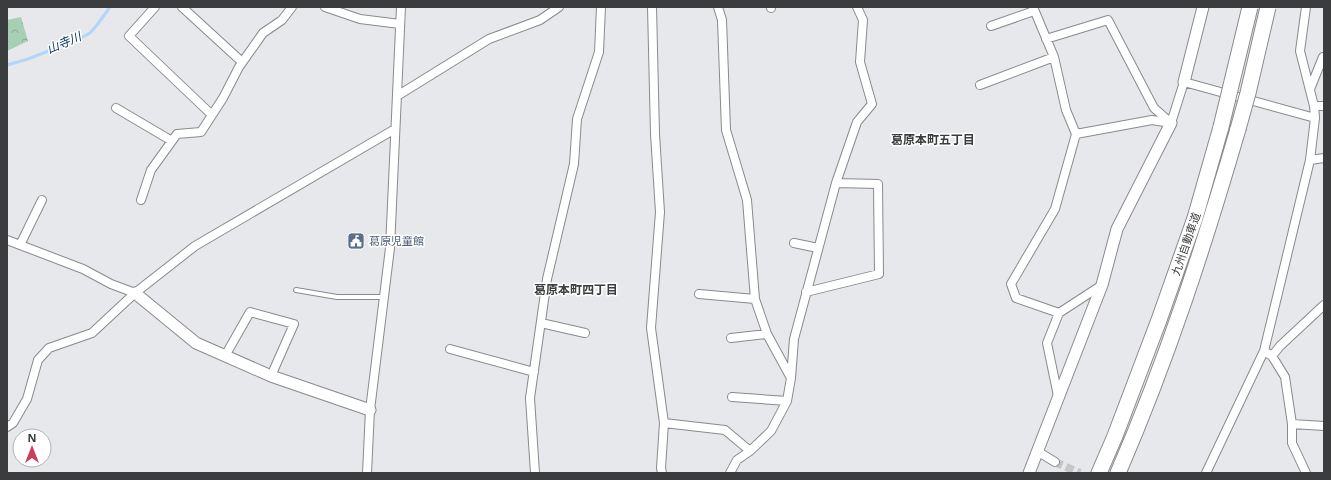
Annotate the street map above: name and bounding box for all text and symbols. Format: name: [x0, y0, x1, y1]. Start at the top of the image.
water label: 山寺川: [44, 27, 86, 57]
district label: 葛原本町五丁目: [891, 131, 975, 148]
street label: 九州自動車道: [1168, 210, 1203, 277]
public building icon: 葛原児童館: [346, 231, 366, 251]
place label: 葛原児童館: [369, 233, 424, 248]
district label: 葛原本町四丁目: [534, 281, 618, 298]
north arrow: [12, 428, 52, 468]
text: N: [28, 430, 36, 445]

